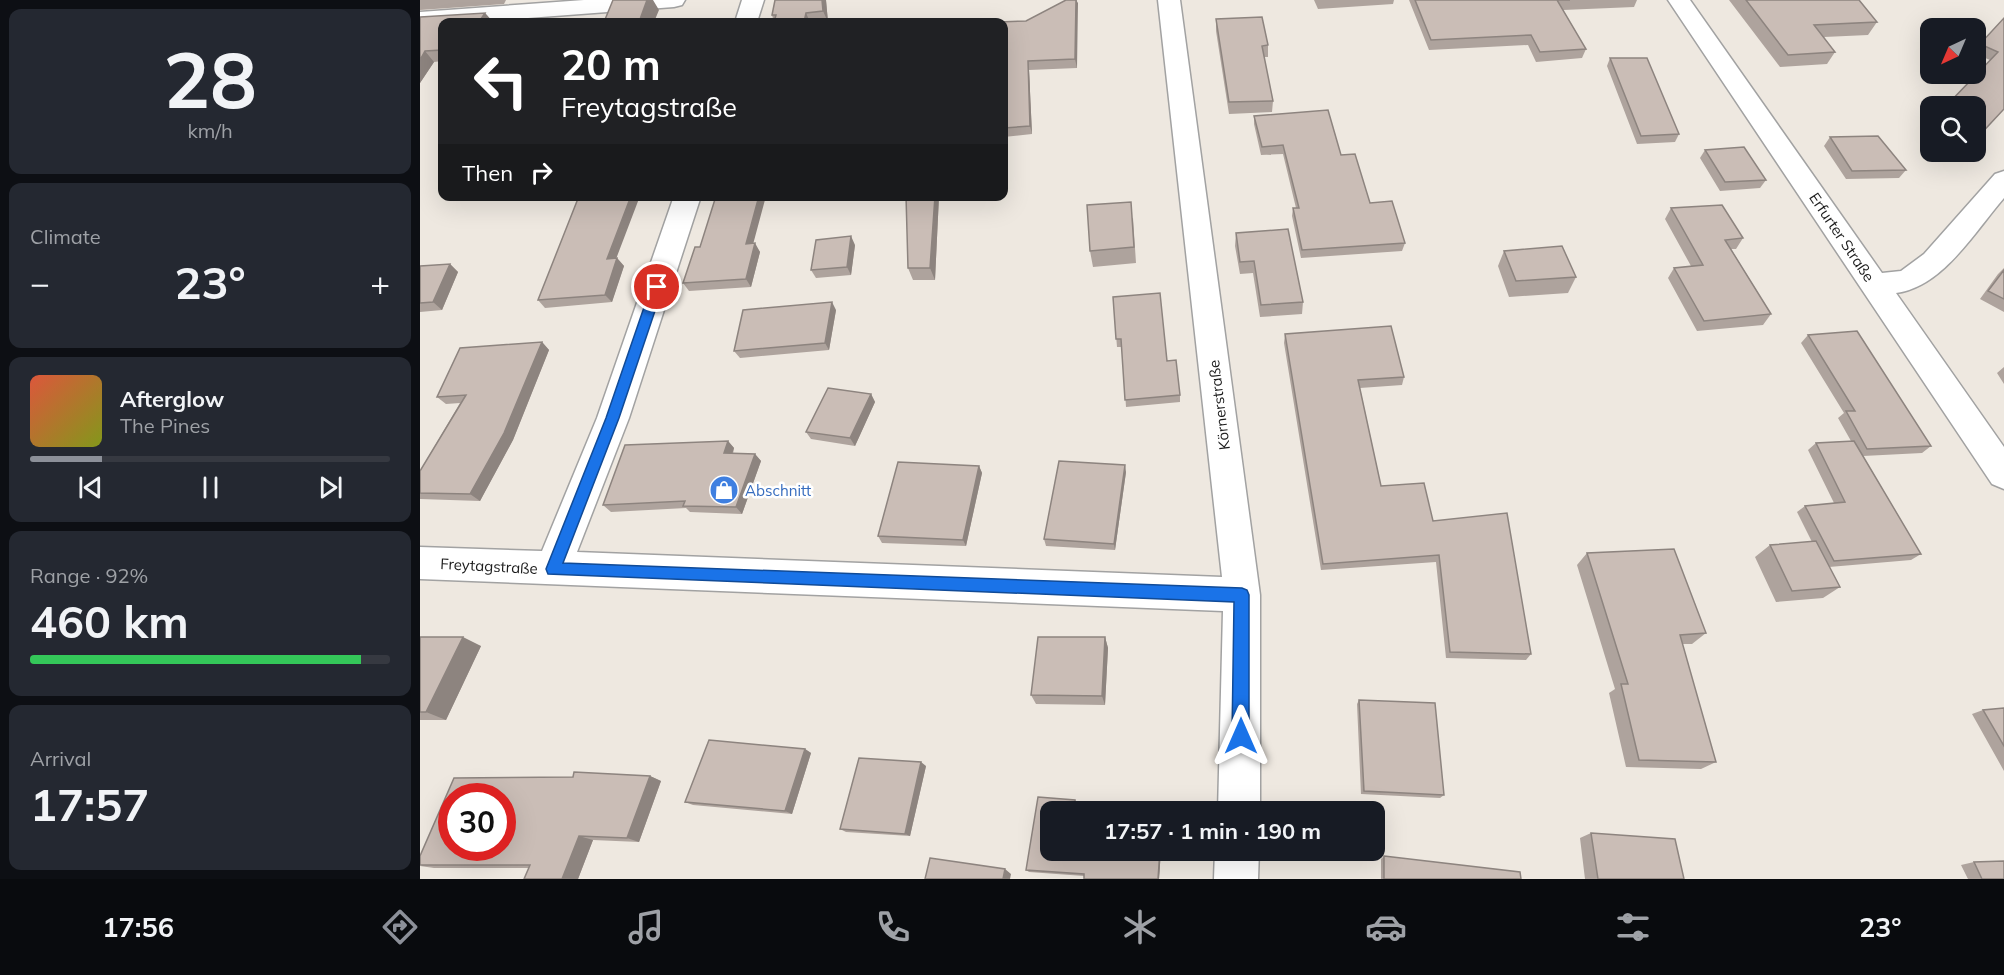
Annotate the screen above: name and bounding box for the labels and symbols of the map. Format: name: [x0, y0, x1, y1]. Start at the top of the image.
north arrow: [1920, 18, 1986, 84]
street label: Erfurter Straße: [1805, 189, 1879, 285]
pin: [631, 261, 682, 312]
street label: Körnerstraße: [1204, 359, 1234, 451]
shop icon: Abschnitt: [708, 474, 740, 506]
place label: Abschnitt: [745, 481, 811, 500]
street label: Freytagstraße: [440, 554, 538, 578]
position arrow: [1209, 704, 1273, 768]
speed limit sign: 30: [438, 783, 516, 861]

